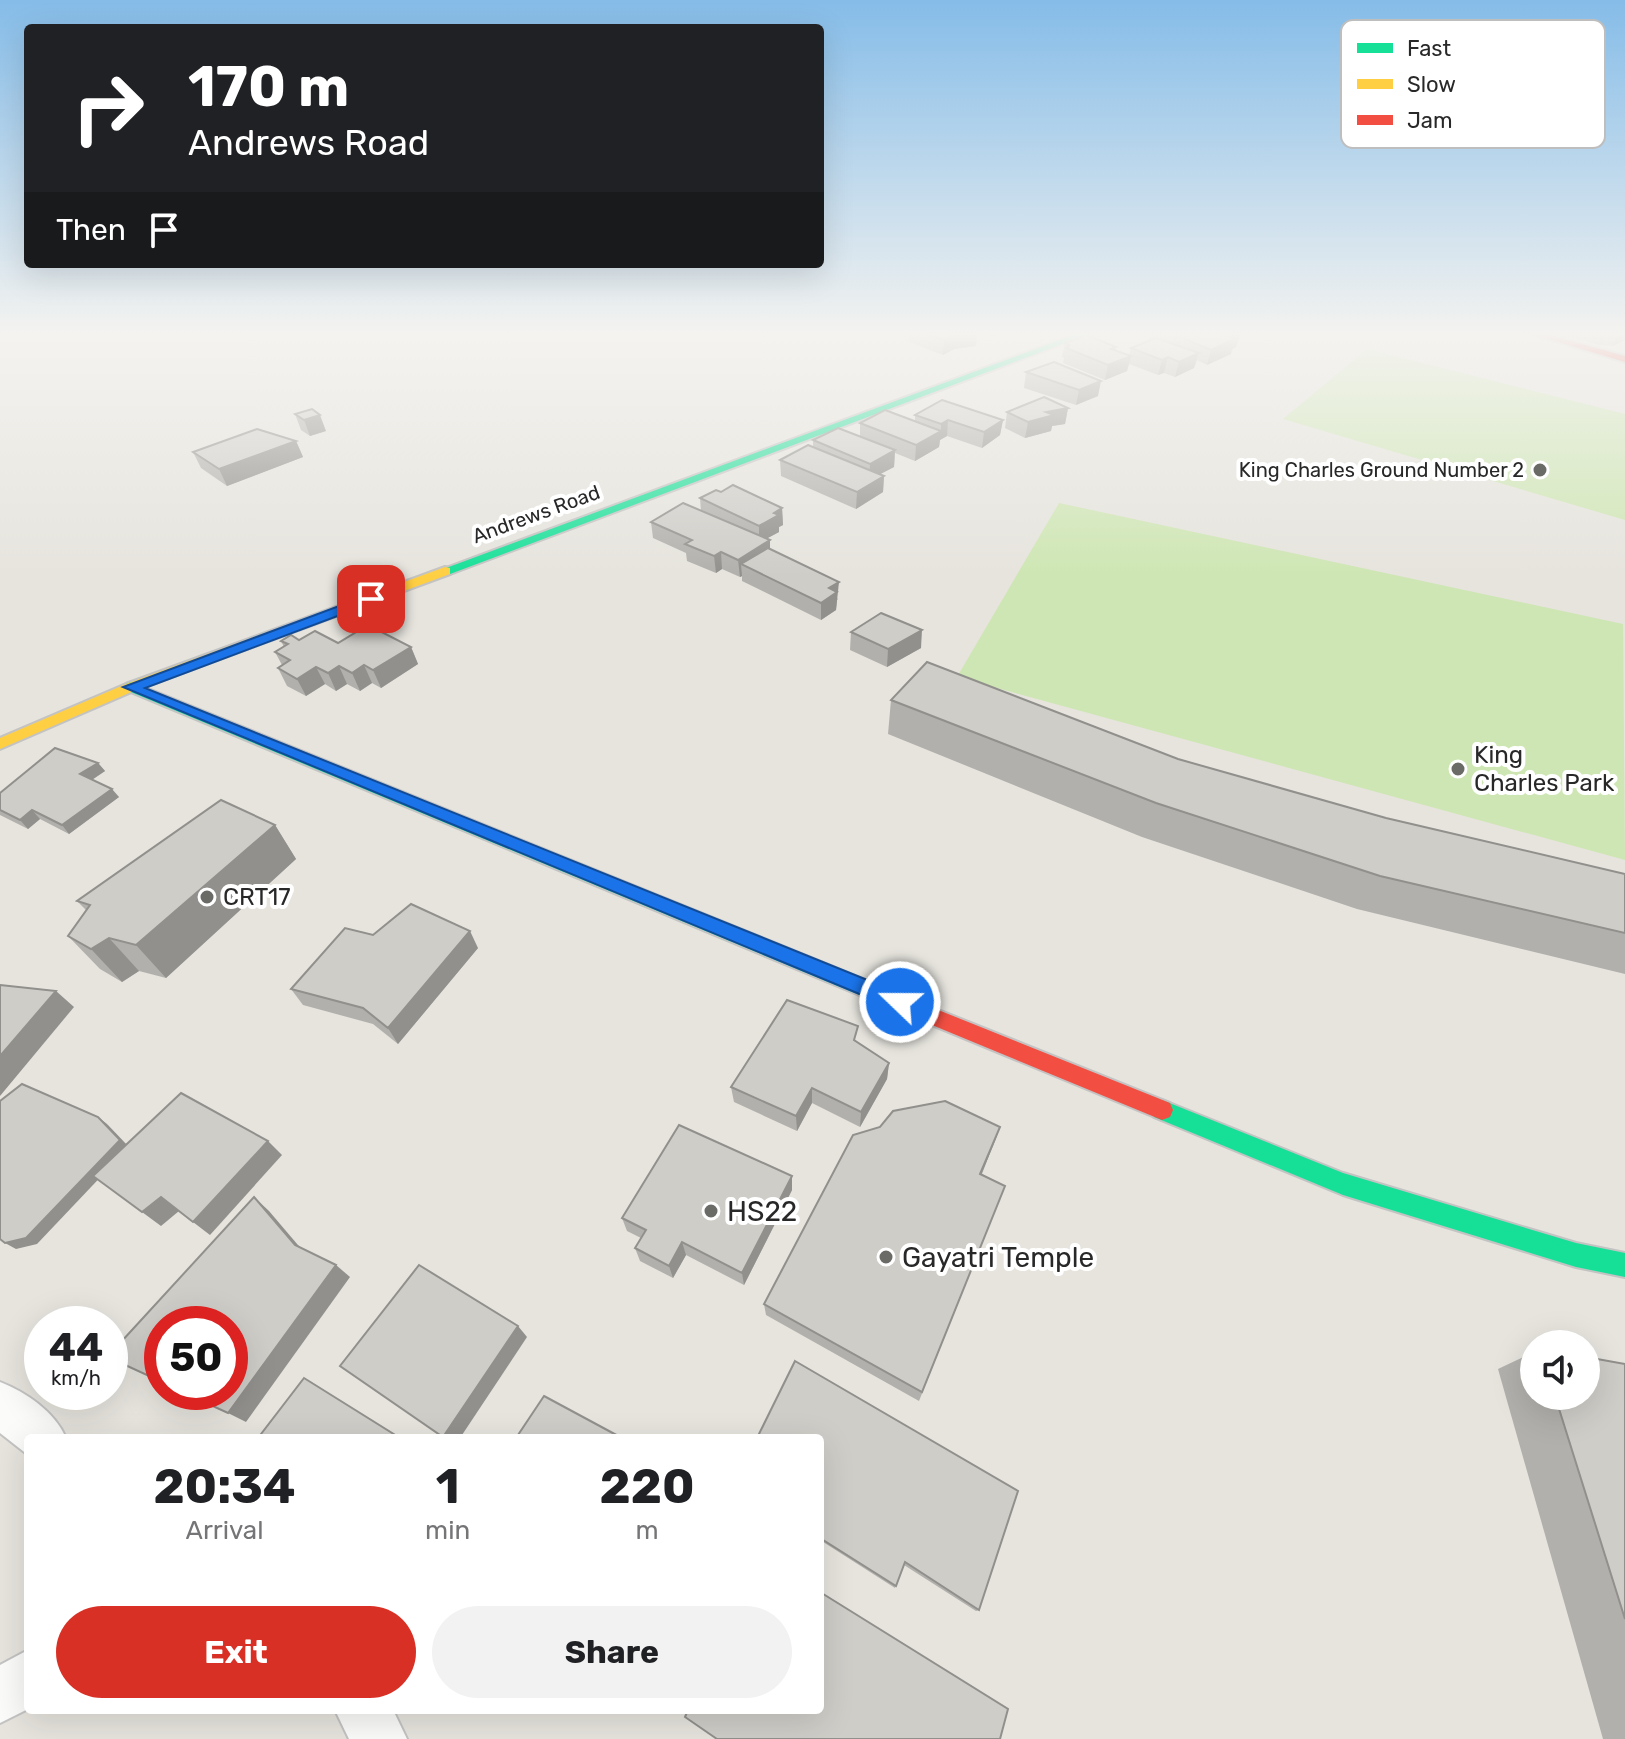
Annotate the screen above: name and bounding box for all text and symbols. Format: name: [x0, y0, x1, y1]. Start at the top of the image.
legend: [1341, 20, 1605, 148]
text: Fast: [1407, 35, 1452, 62]
text: 170 m: [188, 54, 349, 120]
icon: right: [56, 56, 160, 160]
text: Slow: [1407, 71, 1456, 98]
text: Jam: [1407, 107, 1453, 134]
text: Andrews Road: [188, 121, 429, 164]
icon: arrive: [142, 208, 186, 252]
text: Then: [56, 212, 126, 248]
place label: King Charles Ground Number 2: [1239, 458, 1524, 482]
marker: King Charles Ground Number 2: [1531, 461, 1549, 479]
street label: Andrews Road: [469, 480, 603, 548]
pin: [337, 565, 405, 633]
icon: arrive: [349, 577, 393, 621]
place label: King Charles Park: [1474, 741, 1615, 797]
marker: King Charles Park: [1449, 760, 1467, 778]
place label: CRT17: [223, 883, 291, 911]
marker: CRT17: [198, 888, 216, 906]
position arrow: [858, 960, 942, 1044]
place label: HS22: [727, 1195, 797, 1228]
marker: HS22: [702, 1202, 720, 1220]
place label: Gayatri Temple: [902, 1241, 1094, 1274]
marker: Gayatri Temple: [877, 1248, 895, 1266]
speed limit sign: 50: [144, 1306, 248, 1410]
text: 44: [49, 1324, 103, 1371]
map controls: [1520, 1330, 1600, 1410]
button: sound: [1520, 1330, 1600, 1410]
text: km/h: [51, 1366, 101, 1390]
text: 20:34: [153, 1458, 296, 1515]
text: 1: [436, 1458, 460, 1515]
text: 220: [600, 1458, 695, 1515]
text: Arrival: [186, 1515, 264, 1546]
text: min: [425, 1515, 470, 1546]
text: m: [636, 1515, 659, 1546]
button: Exit: [56, 1606, 416, 1698]
button: Share: [432, 1606, 792, 1698]

